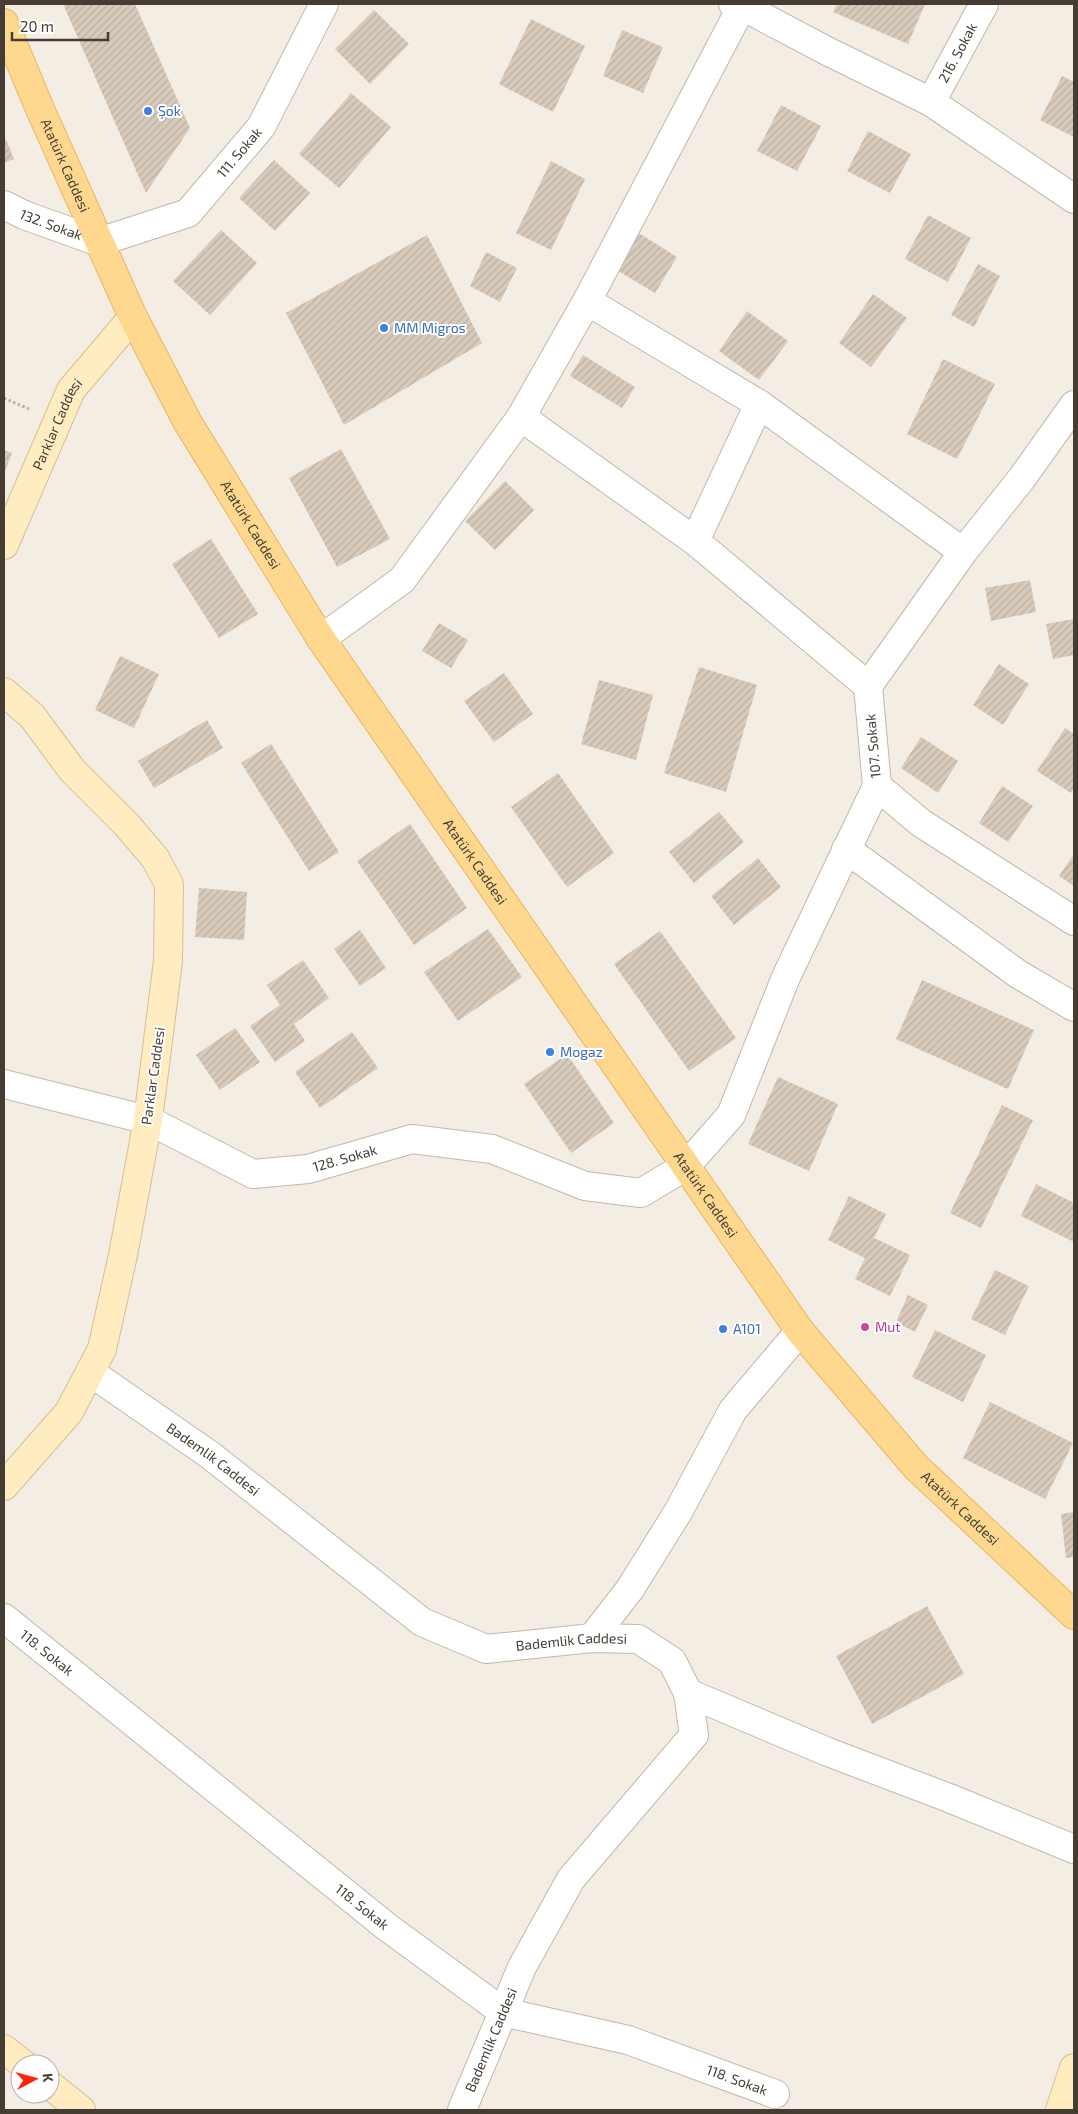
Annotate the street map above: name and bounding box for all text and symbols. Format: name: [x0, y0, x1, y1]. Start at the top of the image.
scale bar: [12, 10, 109, 42]
text: 20 m: [20, 17, 54, 35]
street label: 216. Sokak: [934, 20, 980, 85]
place label: Şok: [158, 102, 181, 120]
marker: Şok: [142, 105, 154, 117]
street label: Atatürk Caddesi: [37, 116, 94, 215]
street label: 111. Sokak: [213, 124, 265, 181]
street label: 132. Sokak: [17, 205, 85, 243]
place label: MM Migros: [394, 319, 466, 336]
marker: MM Migros: [378, 322, 390, 334]
street label: Parklar Caddesi: [29, 375, 85, 472]
street label: Atatürk Caddesi: [217, 477, 285, 572]
street label: 107. Sokak: [861, 713, 884, 779]
street label: Atatürk Caddesi: [440, 815, 511, 908]
street label: Parklar Caddesi: [137, 1026, 168, 1126]
place label: Mogaz: [560, 1043, 603, 1060]
marker: Mogaz: [544, 1046, 556, 1058]
street label: 128. Sokak: [311, 1141, 379, 1175]
street label: Atatürk Caddesi: [670, 1148, 742, 1241]
place label: Mut: [875, 1318, 901, 1335]
place label: A101: [733, 1320, 761, 1337]
marker: Mut: [859, 1321, 871, 1333]
marker: A101: [717, 1323, 729, 1335]
street label: Bademlik Caddesi: [164, 1419, 264, 1499]
street label: Atatürk Caddesi: [918, 1467, 1003, 1549]
street label: 118. Sokak: [17, 1626, 77, 1679]
street label: Bademlik Caddesi: [515, 1629, 627, 1654]
street label: 118. Sokak: [332, 1880, 392, 1933]
street label: Bademlik Caddesi: [461, 1985, 520, 2095]
north arrow: [10, 2054, 60, 2104]
street label: 118. Sokak: [704, 2061, 770, 2098]
text: K: [40, 2072, 57, 2083]

